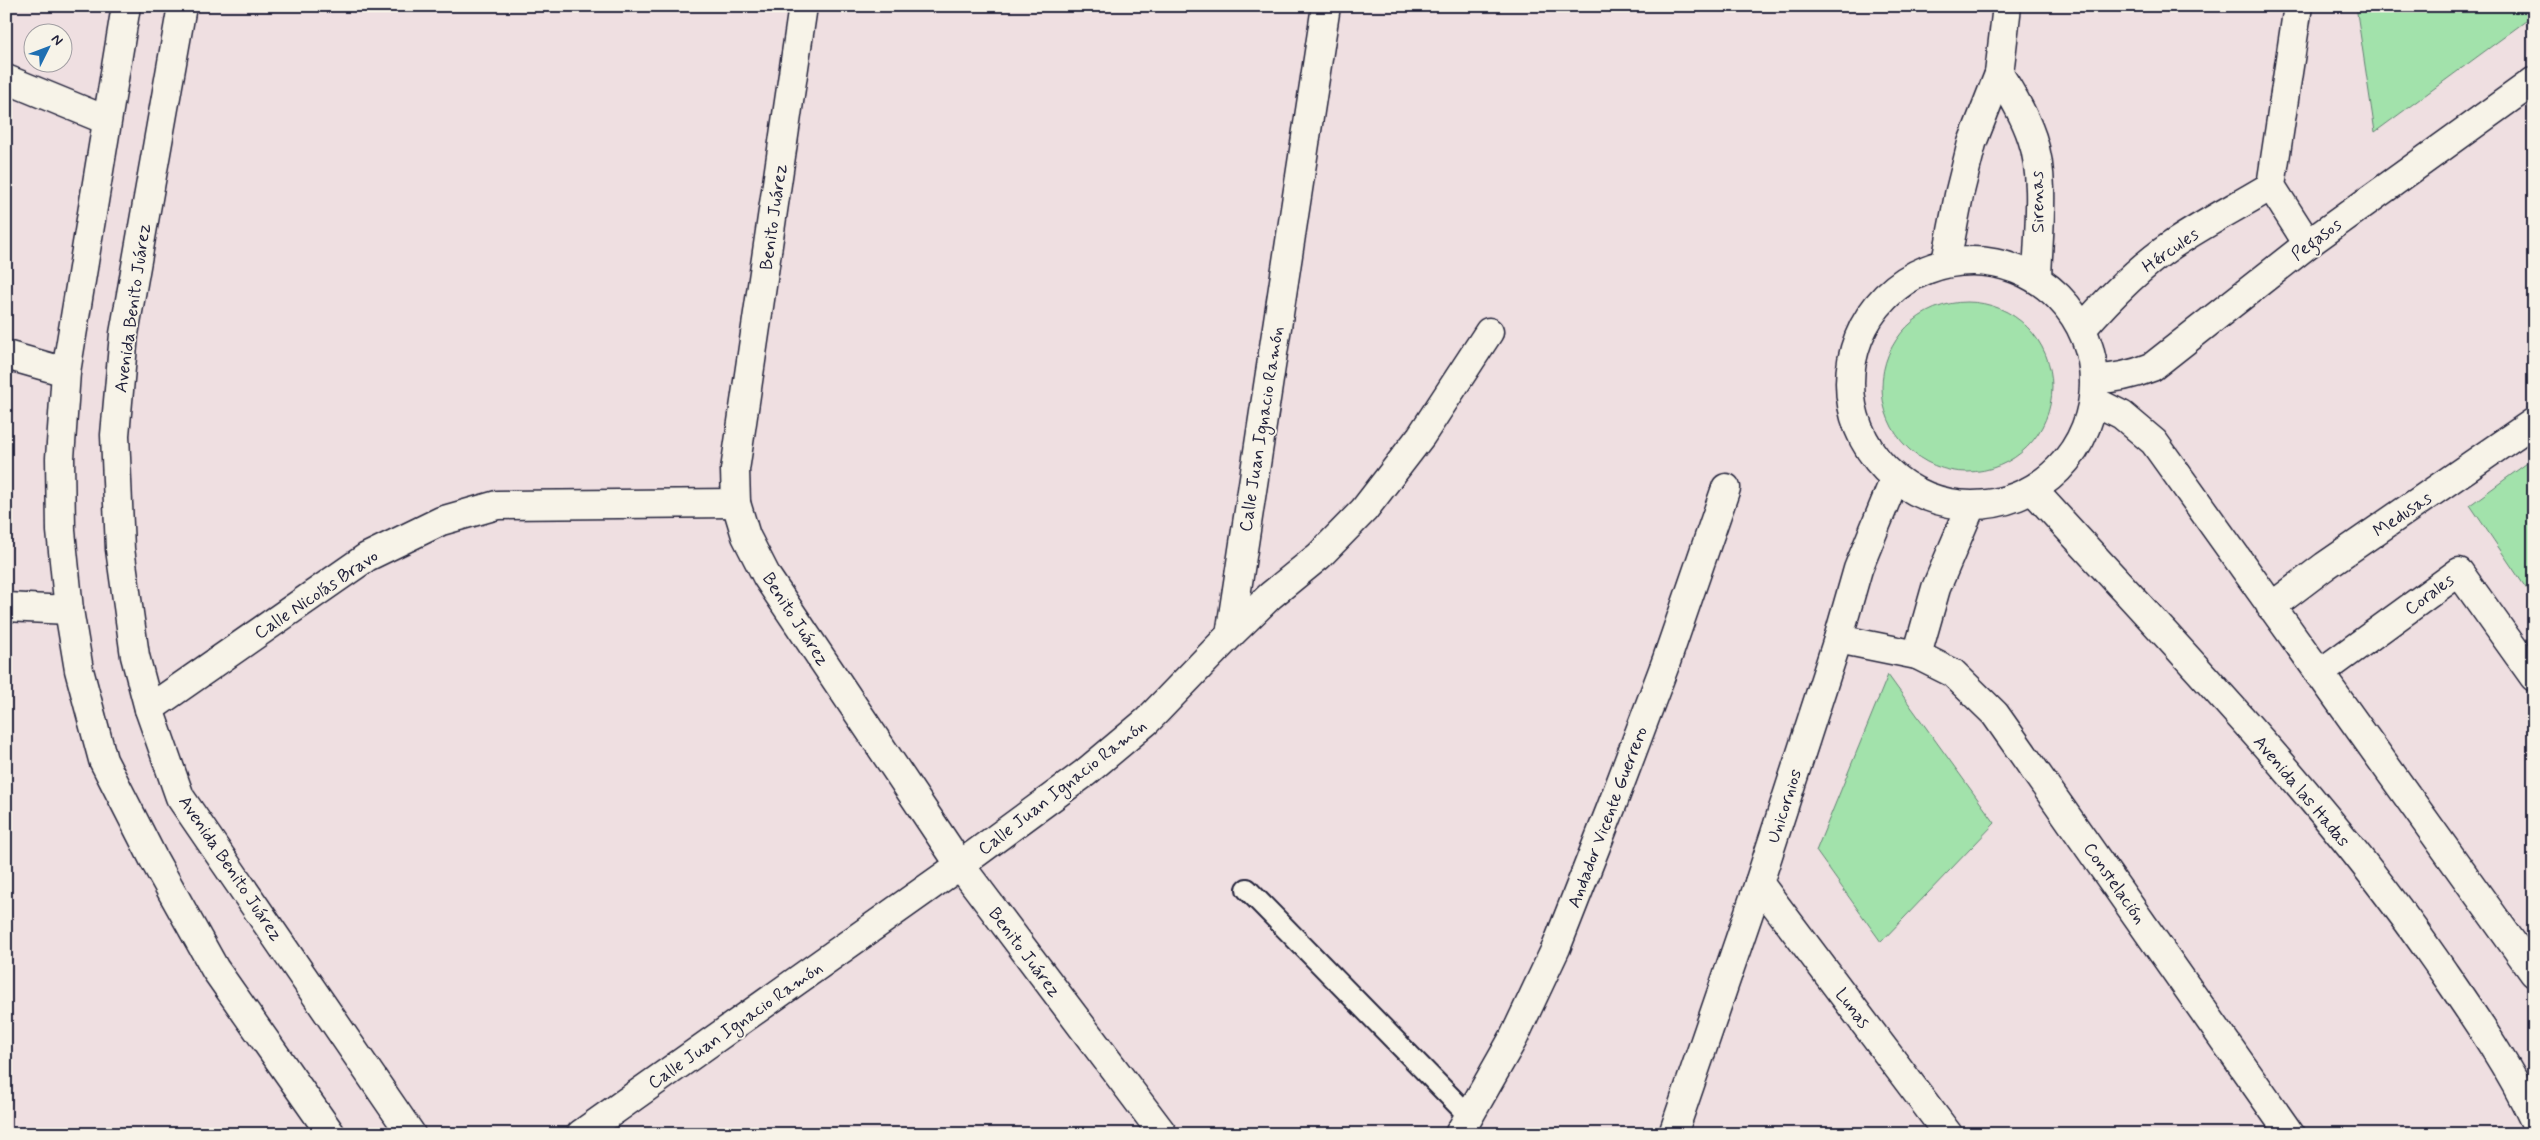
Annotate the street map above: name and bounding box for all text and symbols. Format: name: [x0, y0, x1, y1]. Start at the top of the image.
north arrow: [22, 22, 72, 72]
text: N: [47, 30, 67, 49]
street label: Benito Juárez: [755, 162, 793, 272]
street label: Sirenas: [2025, 171, 2051, 233]
street label: Pegasos: [2287, 213, 2348, 268]
street label: Avenida Benito Juárez: [109, 222, 157, 394]
street label: Hércules: [2138, 223, 2204, 279]
street label: Calle Juan Ignacio Ramón: [1234, 325, 1291, 534]
street label: Medusas: [2368, 486, 2437, 543]
street label: Calle Nicolás Bravo: [250, 544, 383, 645]
street label: Benito Juárez: [756, 568, 834, 671]
street label: Corales: [2400, 568, 2459, 621]
street label: Calle Juan Ignacio Ramón: [973, 714, 1153, 862]
street label: Andador Vicente Guerrero: [1562, 723, 1654, 911]
street label: Avenida las Hadas: [2247, 731, 2355, 853]
street label: Unicornios: [1762, 766, 1808, 846]
street label: Avenida Benito Juárez: [173, 791, 288, 946]
street label: Constelación: [2077, 838, 2151, 929]
street label: Benito Juárez: [982, 903, 1066, 1003]
street label: Calle Juan Ignacio Ramón: [644, 956, 828, 1096]
street label: Lunas: [1829, 984, 1875, 1034]

